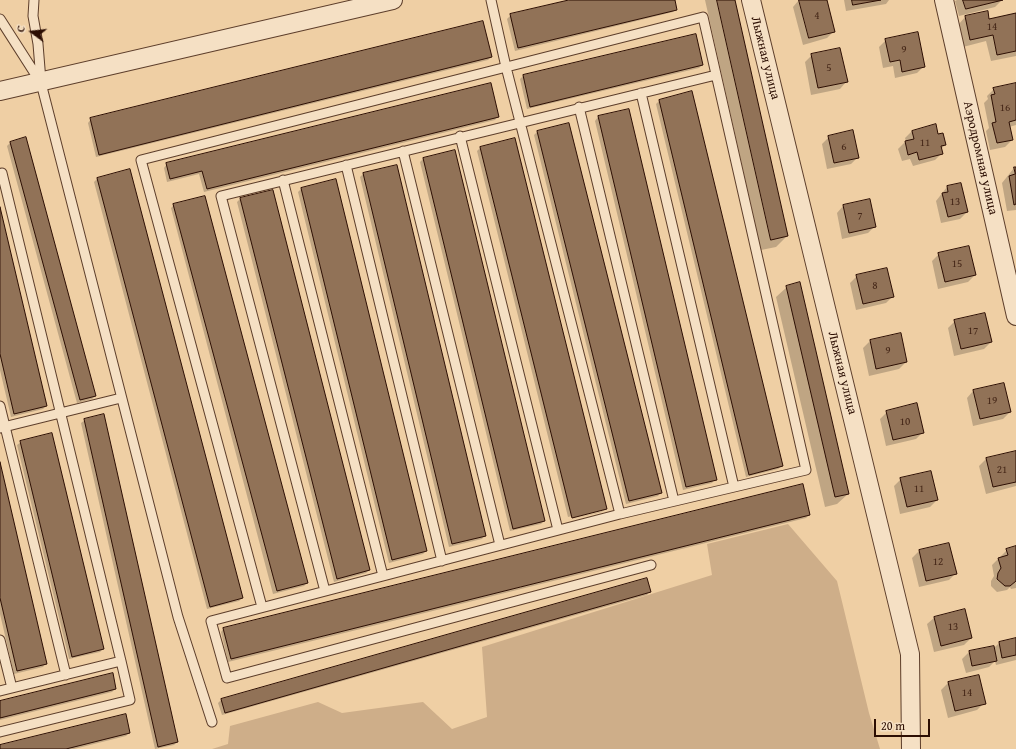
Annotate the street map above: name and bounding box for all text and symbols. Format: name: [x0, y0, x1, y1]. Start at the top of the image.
house number: 4: [814, 9, 820, 23]
north arrow: [12, 12, 52, 52]
street label: Лыжная улица: [747, 15, 783, 101]
house number: 14: [987, 20, 997, 34]
text: С: [12, 24, 29, 34]
house number: 9: [901, 43, 907, 57]
house number: 5: [826, 61, 832, 75]
street label: Аэродромная улица: [959, 100, 1001, 216]
house number: 16: [1000, 101, 1010, 115]
house number: 11: [920, 136, 930, 150]
house number: 6: [841, 140, 847, 154]
house number: 13: [950, 195, 960, 209]
house number: 7: [857, 209, 863, 223]
house number: 15: [952, 257, 962, 271]
house number: 8: [872, 279, 878, 293]
house number: 17: [968, 324, 978, 338]
street label: Лыжная улица: [824, 330, 860, 416]
house number: 9: [885, 344, 891, 358]
house number: 19: [987, 394, 997, 408]
house number: 10: [900, 415, 910, 429]
house number: 21: [997, 463, 1007, 477]
house number: 11: [914, 482, 924, 496]
house number: 12: [933, 555, 943, 569]
house number: 13: [948, 620, 958, 634]
house number: 14: [962, 686, 972, 700]
scale bar: [876, 711, 932, 737]
text: 20 m: [881, 717, 905, 734]

